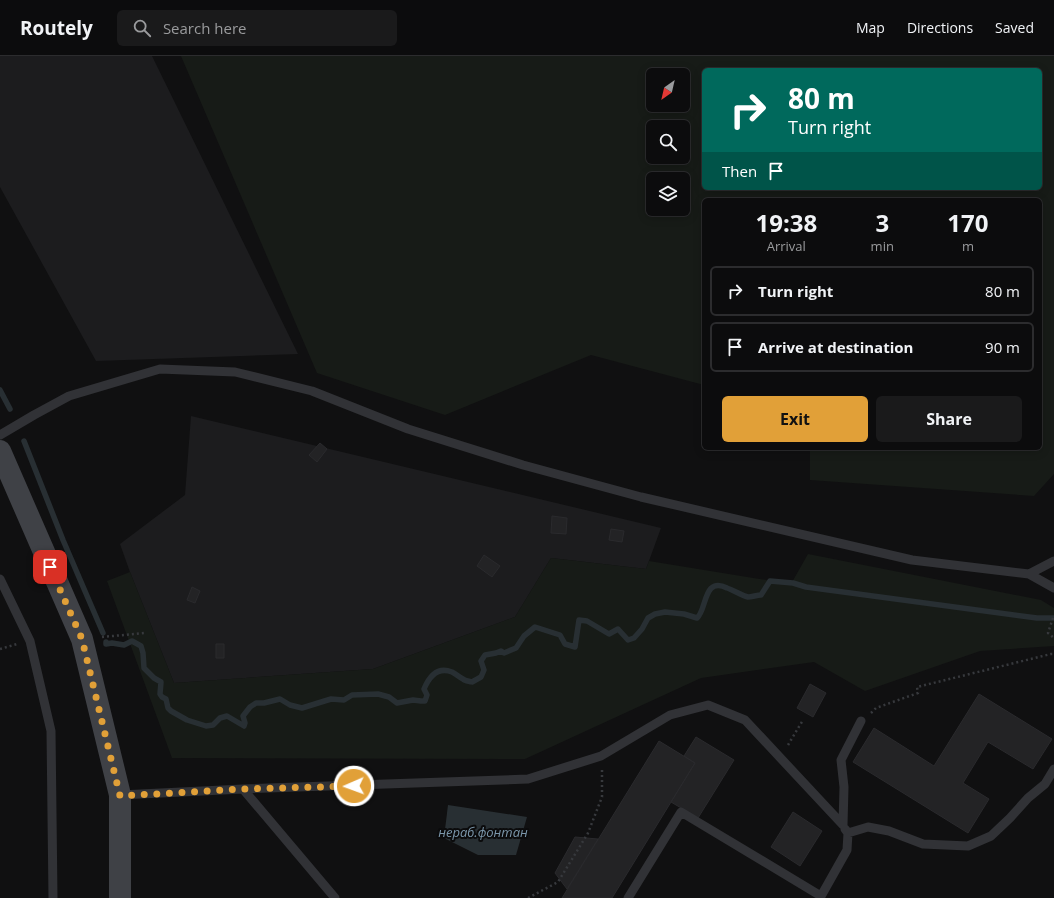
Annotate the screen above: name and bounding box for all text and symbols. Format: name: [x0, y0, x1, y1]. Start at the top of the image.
search box: [117, 10, 397, 46]
text: Routely: [20, 15, 93, 41]
icon: search: [131, 17, 153, 39]
text: Search here: [163, 18, 246, 38]
text: Map: [856, 18, 885, 37]
text: Directions: [907, 18, 973, 37]
text: Saved: [995, 18, 1034, 37]
north arrow: [646, 68, 690, 112]
map controls: [646, 68, 690, 216]
text: 80 m: [788, 79, 855, 117]
icon: right: [722, 84, 774, 136]
text: Turn right: [788, 115, 871, 139]
button: search: [646, 120, 690, 164]
icon: arrive: [765, 160, 787, 182]
text: Then: [722, 161, 757, 181]
button: layers: [646, 172, 690, 216]
text: 19:38: [755, 206, 817, 239]
text: 3: [875, 206, 889, 239]
text: 170: [947, 206, 989, 239]
text: Arrival: [767, 237, 806, 255]
text: min: [871, 237, 894, 255]
text: m: [962, 237, 974, 255]
icon: right: [724, 280, 746, 302]
text: Turn right: [758, 281, 833, 301]
text: 80 m: [985, 281, 1020, 301]
icon: arrive: [724, 336, 746, 358]
text: Arrive at destination: [758, 337, 913, 357]
text: 90 m: [985, 337, 1020, 357]
button: Exit: [722, 396, 868, 442]
button: Share: [876, 396, 1022, 442]
pin: [33, 550, 67, 584]
icon: arrive: [39, 556, 61, 578]
position arrow: [333, 765, 375, 807]
water label: нераб.фонтан: [438, 823, 528, 841]

